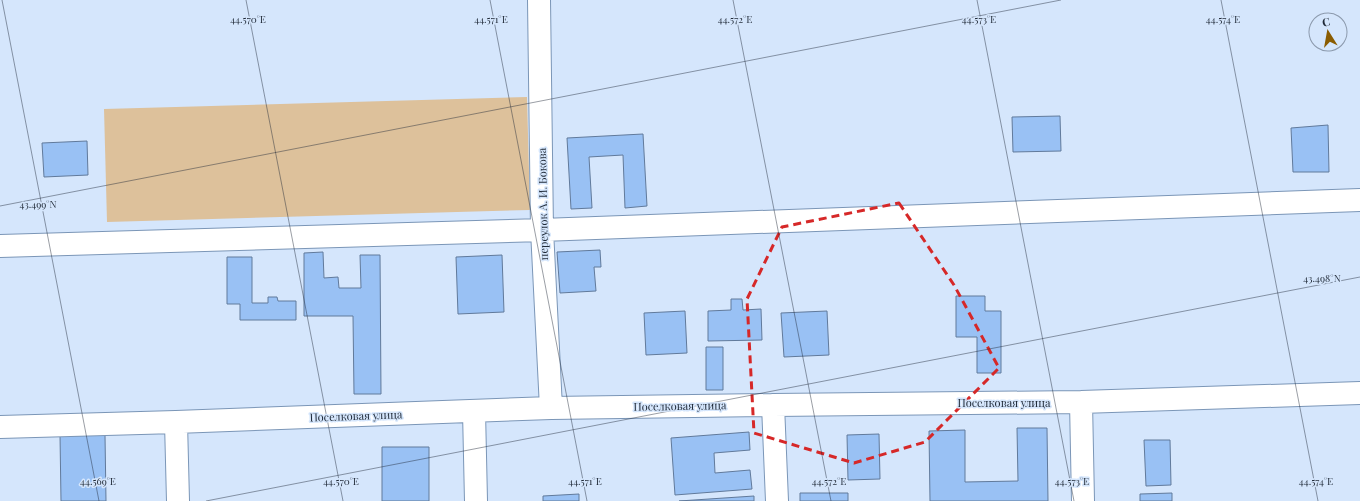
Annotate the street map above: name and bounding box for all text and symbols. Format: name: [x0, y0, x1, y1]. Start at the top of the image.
text: 44.570°E: [230, 12, 266, 26]
text: 44.571°E: [474, 12, 508, 26]
text: 44.572°E: [718, 12, 752, 26]
text: 44.573°E: [962, 12, 996, 26]
text: 44.574°E: [1206, 12, 1240, 26]
north arrow: [1308, 12, 1348, 52]
text: С: [1321, 14, 1331, 30]
street label: переулок А. И. Бокова: [534, 147, 551, 260]
text: 43.499°N: [20, 197, 56, 211]
text: 43.498°N: [1303, 271, 1341, 285]
street label: Поселковая улица: [958, 395, 1051, 410]
street label: Поселковая улица: [633, 397, 727, 414]
street label: Поселковая улица: [309, 406, 403, 425]
text: 44.569°E: [80, 474, 116, 488]
text: 44.570°E: [323, 474, 359, 488]
text: 44.571°E: [568, 474, 602, 488]
text: 44.572°E: [812, 474, 846, 488]
text: 44.573°E: [1055, 474, 1089, 488]
text: 44.574°E: [1299, 474, 1333, 488]

